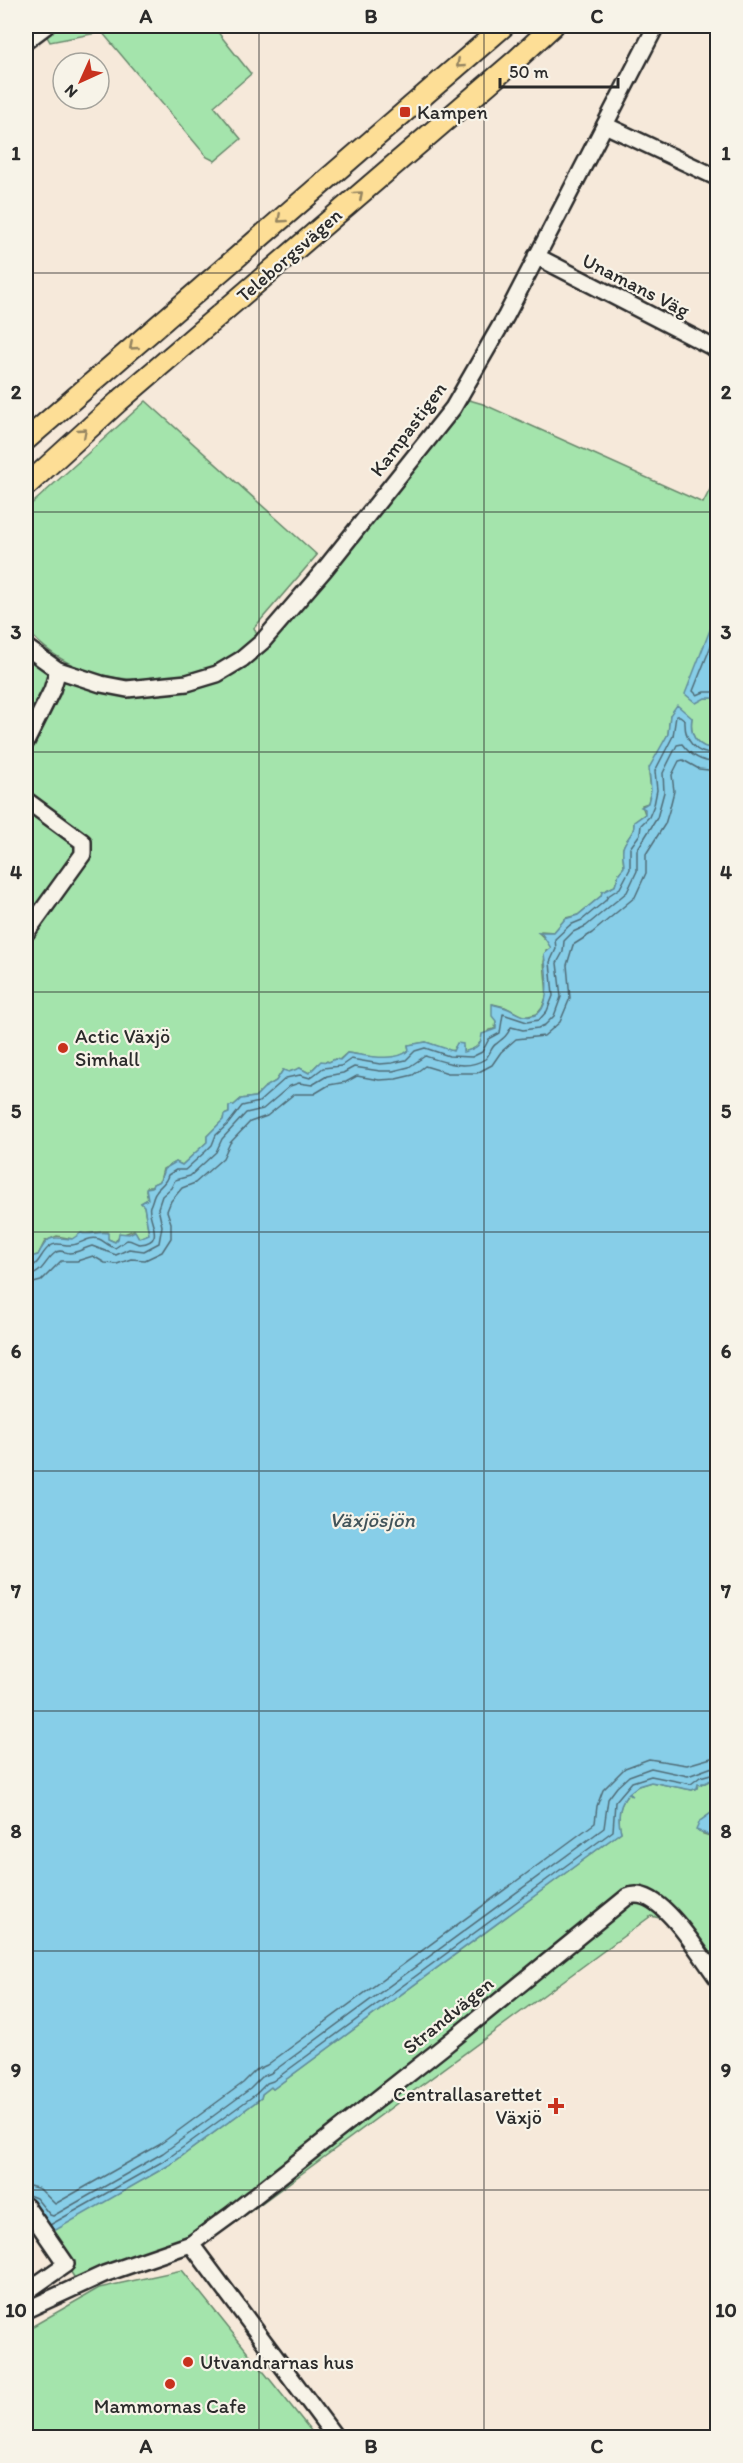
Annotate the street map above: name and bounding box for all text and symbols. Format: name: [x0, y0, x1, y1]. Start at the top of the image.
text: A: [139, 4, 153, 28]
text: B: [365, 4, 378, 28]
text: C: [591, 4, 604, 28]
north arrow: [51, 51, 111, 111]
scale bar: [500, 51, 618, 89]
one-way arrow: [456, 57, 467, 68]
text: 50 m: [509, 61, 549, 83]
text: N: [60, 81, 81, 102]
place label: Kampen: [417, 100, 488, 124]
marker: Kampen: [398, 105, 412, 119]
text: 1: [11, 141, 21, 165]
text: 1: [721, 141, 731, 165]
one-way arrow: [352, 191, 363, 202]
street label: Teleborgsvägen: [231, 203, 347, 307]
one-way arrow: [277, 212, 288, 223]
street label: Unamans Väg: [578, 248, 694, 323]
one-way arrow: [129, 339, 140, 350]
street label: Kampastigen: [365, 377, 451, 481]
text: 2: [11, 380, 22, 404]
text: 2: [721, 380, 732, 404]
one-way arrow: [77, 428, 87, 439]
text: 3: [11, 620, 22, 644]
text: 3: [721, 620, 732, 644]
text: 4: [10, 860, 22, 884]
text: 4: [720, 860, 732, 884]
place label: Actic Växjö Simhall: [75, 1024, 170, 1071]
marker: Actic Växjö Simhall: [56, 1041, 70, 1055]
text: 5: [11, 1099, 22, 1123]
text: 5: [721, 1099, 732, 1123]
text: 6: [11, 1339, 22, 1363]
text: 6: [721, 1339, 732, 1363]
water label: Växjösjön: [329, 1507, 415, 1532]
text: 7: [10, 1579, 21, 1603]
text: 7: [720, 1579, 731, 1603]
text: 8: [11, 1819, 22, 1843]
text: 8: [721, 1819, 732, 1843]
street label: Strandvägen: [398, 1971, 498, 2059]
text: 9: [11, 2058, 21, 2082]
text: 9: [721, 2058, 731, 2082]
place label: Centrallasarettet Växjö: [393, 2082, 543, 2129]
marker: Centrallasarettet Växjö: [547, 2097, 565, 2115]
text: 10: [5, 2298, 27, 2322]
text: 10: [715, 2298, 737, 2322]
place label: Utvandrarnas hus: [200, 2350, 354, 2374]
marker: Utvandrarnas hus: [181, 2355, 195, 2369]
marker: Mammornas Cafe: [163, 2377, 177, 2391]
place label: Mammornas Cafe: [94, 2394, 246, 2418]
text: A: [139, 2434, 153, 2458]
text: B: [365, 2434, 378, 2458]
text: C: [591, 2434, 604, 2458]

